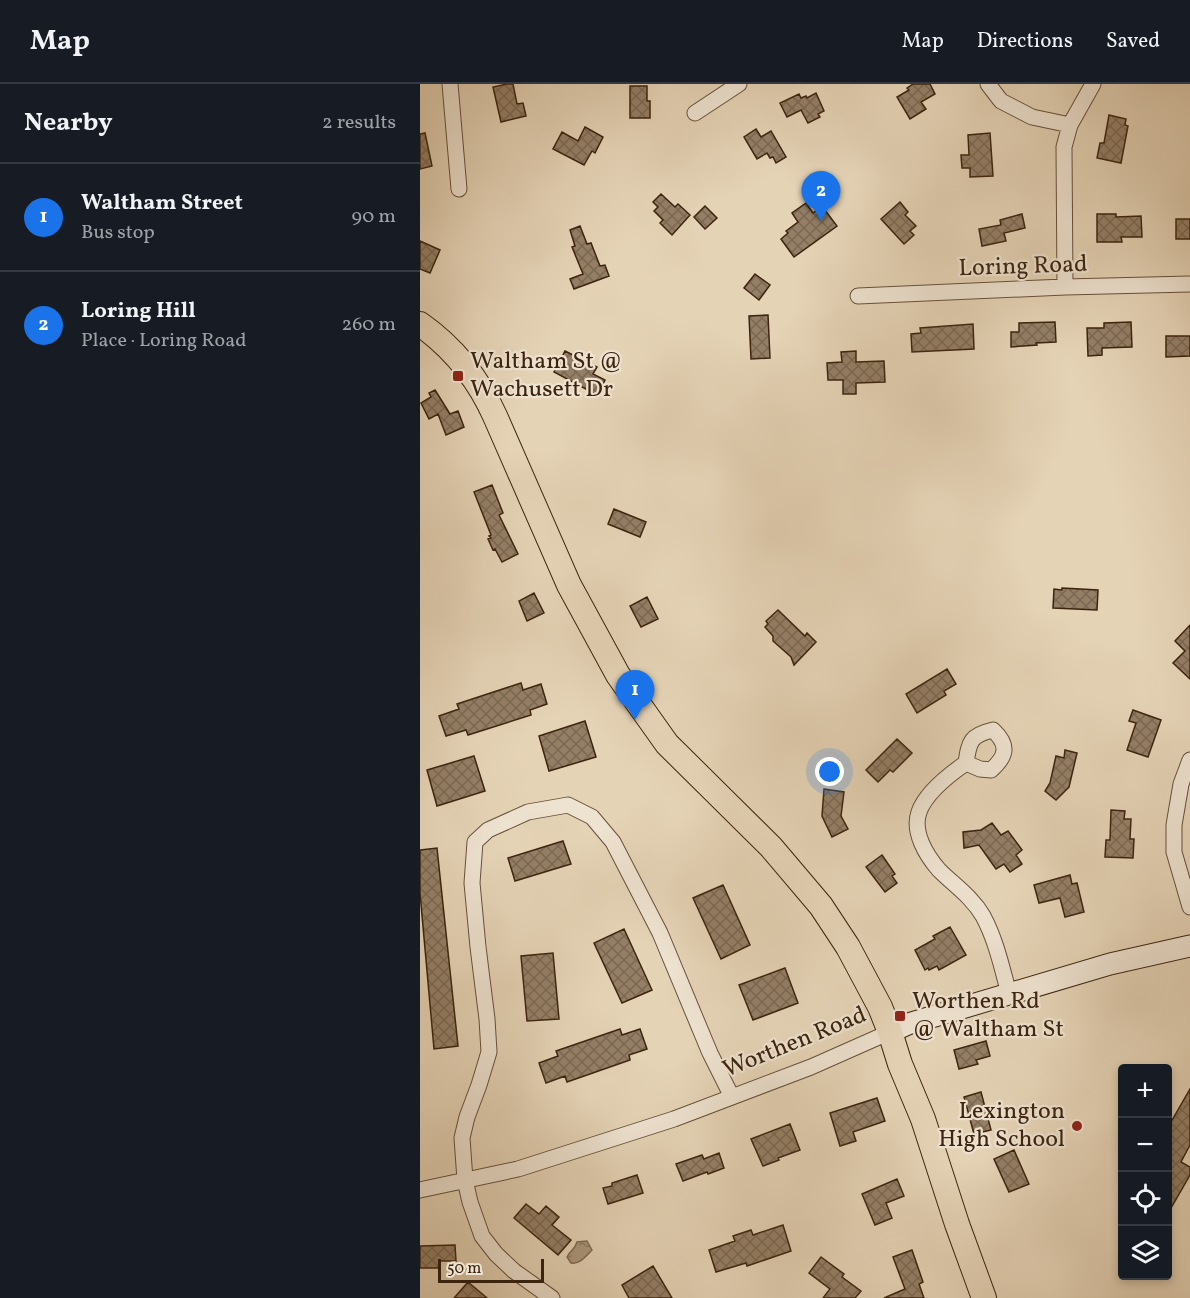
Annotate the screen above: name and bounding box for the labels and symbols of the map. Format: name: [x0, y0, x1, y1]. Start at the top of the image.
pin: 2: [802, 172, 840, 221]
street label: Loring Road: [958, 248, 1088, 286]
place label: Waltham St @ Wachusett Dr: [470, 345, 623, 407]
marker: Waltham St @ Wachusett Dr: [451, 369, 465, 383]
pin: 1: [616, 670, 654, 720]
your location: [815, 757, 844, 786]
place label: Worthen Rd @ Waltham St: [912, 985, 1064, 1047]
street label: Worthen Road: [718, 999, 872, 1087]
marker: Worthen Rd @ Waltham St: [893, 1009, 907, 1023]
place label: Lexington High School: [938, 1095, 1065, 1157]
marker: Lexington High School: [1070, 1119, 1084, 1133]
scale bar: [438, 1256, 544, 1284]

